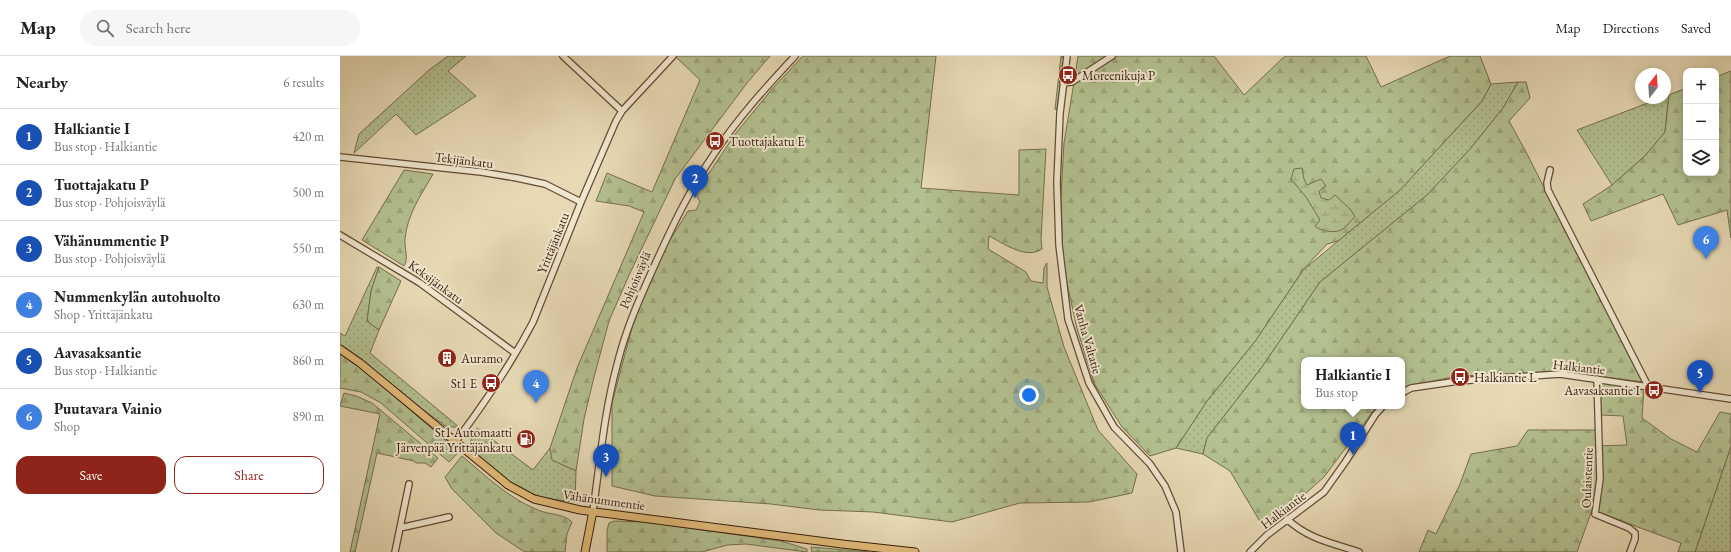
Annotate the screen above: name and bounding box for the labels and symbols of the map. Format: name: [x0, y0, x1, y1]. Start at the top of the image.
bus stop icon: Moreenikuja P: [1057, 64, 1079, 86]
place label: Moreenikuja P: [1082, 67, 1155, 84]
north arrow: [1635, 68, 1671, 104]
bus stop icon: Tuottajakatu E: [704, 130, 726, 152]
place label: Tuottajakatu E: [729, 133, 805, 150]
street label: Tekijänkatu: [434, 148, 494, 172]
pin: 2: [682, 165, 708, 198]
street label: Yrittäjänkatu: [533, 210, 573, 276]
pin: 6: [1693, 226, 1719, 259]
street label: Pohjoisväylä: [615, 248, 655, 311]
street label: Keksijänkatu: [405, 256, 467, 308]
street label: Vanha Valtatie: [1070, 302, 1106, 376]
building icon: Auramo: [436, 347, 458, 369]
place label: Auramo: [460, 350, 503, 367]
street label: Halkiantie: [1552, 356, 1606, 378]
pin: 5: [1687, 360, 1713, 393]
bus stop icon: Halkiantie L: [1449, 366, 1471, 388]
place label: Halkiantie L: [1474, 369, 1537, 386]
pin: 4: [523, 370, 549, 403]
bus stop icon: St1 E: [480, 372, 502, 394]
place label: St1 E: [451, 375, 477, 392]
bus stop icon: Aavasaksantie I: [1643, 379, 1665, 401]
place label: Aavasaksantie I: [1563, 382, 1641, 399]
your location: [1019, 385, 1039, 405]
pin: 1: [1340, 422, 1366, 455]
place label: St1 Automaatti Järvenpää Yrittäjänkatu: [395, 424, 512, 456]
fuel station icon: St1 Automaatti Järvenpää Yrittäjänkatu: [515, 428, 537, 450]
pin: 3: [593, 444, 619, 477]
street label: Oulaistentie: [1577, 447, 1597, 509]
street label: Vähänummentie: [562, 486, 646, 514]
street label: Halkiantie: [1257, 487, 1309, 533]

